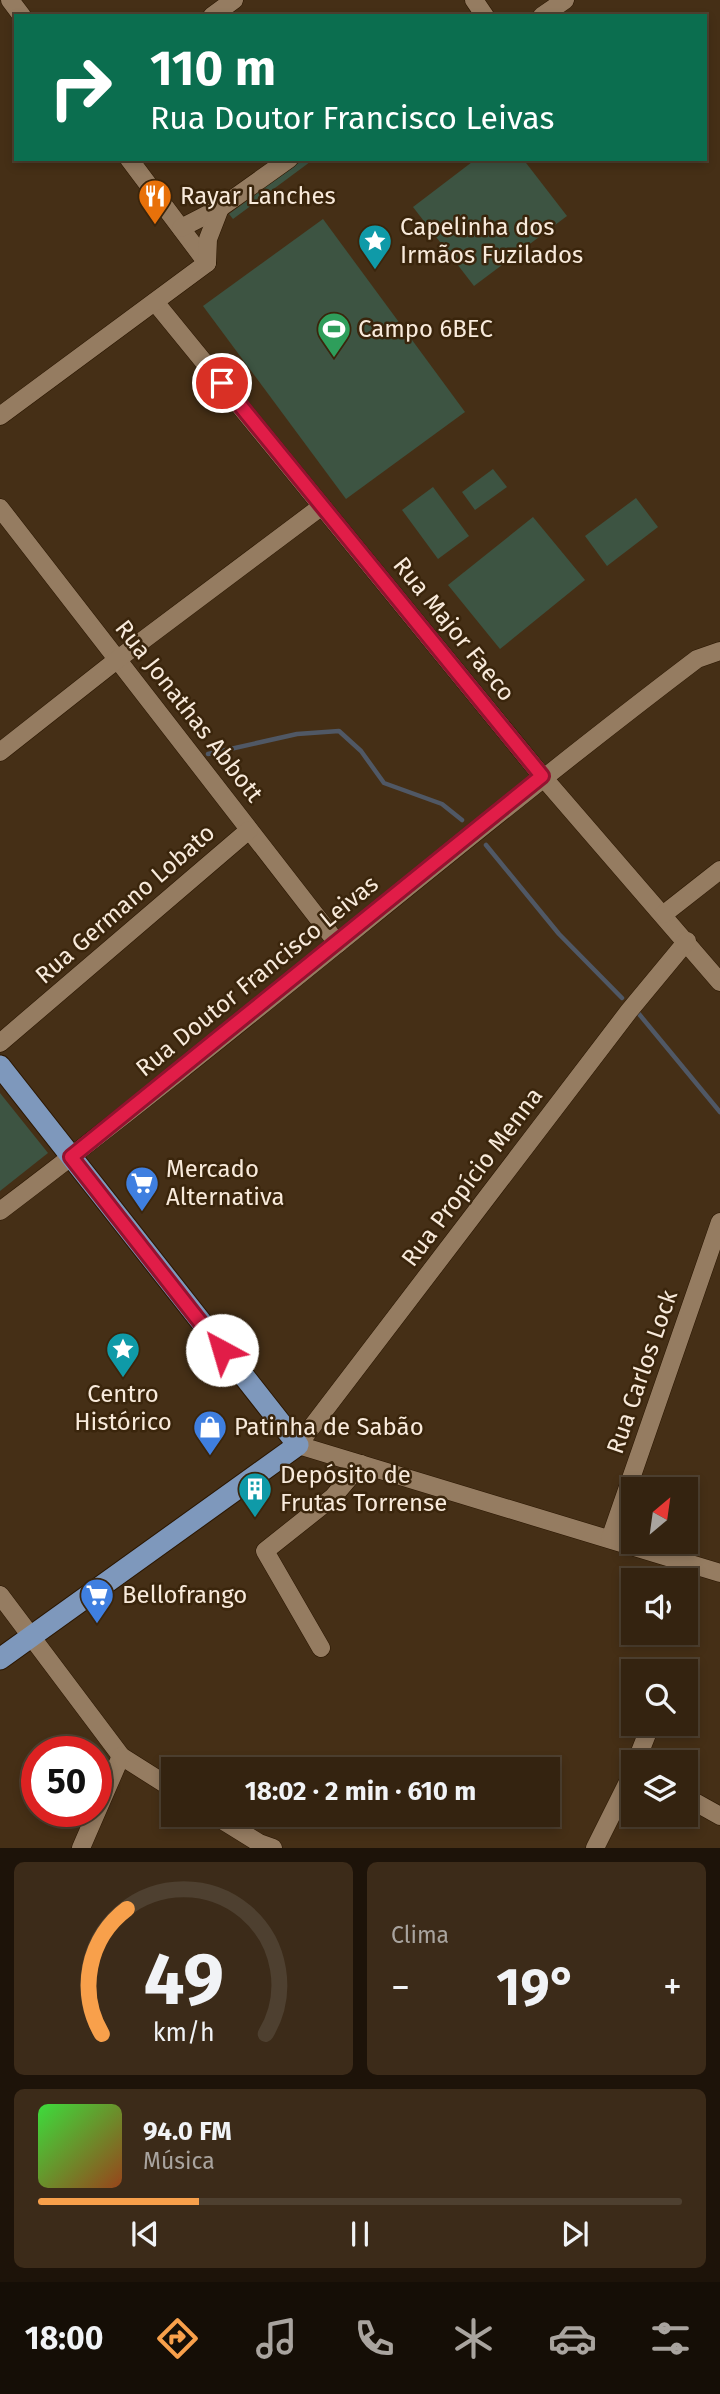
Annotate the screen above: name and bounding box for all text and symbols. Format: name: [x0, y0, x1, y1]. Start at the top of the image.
text: 110 m: [150, 39, 276, 98]
icon: right: [35, 42, 126, 133]
text: Rua Doutor Francisco Leivas: [150, 99, 554, 137]
restaurant icon: Rayar Lanches: [136, 177, 174, 226]
place label: Rayar Lanches: [180, 182, 336, 210]
place label: Capelinha dos Irmãos Fuzilados: [400, 213, 583, 269]
place icon: Capelinha dos Irmãos Fuzilados: [356, 222, 394, 271]
sports icon: Campo 6BEC: [315, 310, 353, 359]
place label: Campo 6BEC: [358, 315, 493, 343]
pin: [192, 353, 252, 413]
icon: arrive: [203, 364, 241, 402]
street label: Rua Major Faeco: [387, 551, 521, 707]
street label: Rua Jonathas Abbott: [109, 614, 269, 808]
street label: Rua Germano Lobato: [30, 819, 220, 989]
street label: Rua Doutor Francisco Leivas: [130, 870, 384, 1082]
street label: Rua Propício Menna: [396, 1082, 548, 1272]
place label: Mercado Alternativa: [166, 1155, 284, 1211]
supermarket icon: Mercado Alternativa: [123, 1164, 161, 1213]
street label: Rua Carlos Lock: [601, 1286, 683, 1457]
position arrow: [185, 1313, 259, 1387]
place icon: Centro Histórico: [104, 1330, 142, 1379]
place label: Centro Histórico: [74, 1380, 172, 1436]
shop icon: Patinha de Sabão: [191, 1408, 229, 1457]
place label: Patinha de Sabão: [234, 1413, 424, 1441]
place label: Depósito de Frutas Torrense: [280, 1461, 447, 1517]
building icon: Depósito de Frutas Torrense: [236, 1470, 274, 1519]
north arrow: [621, 1477, 698, 1554]
map controls: [621, 1477, 698, 1827]
button: sound: [621, 1568, 698, 1645]
supermarket icon: Bellofrango: [78, 1576, 116, 1625]
place label: Bellofrango: [122, 1581, 247, 1609]
button: search: [621, 1659, 698, 1736]
speed limit sign: 50: [21, 1736, 112, 1827]
button: layers: [621, 1750, 698, 1827]
text: 18:02 · 2 min · 610 m: [245, 1776, 476, 1807]
text: Clima: [391, 1921, 449, 1949]
text: 49: [143, 1937, 224, 2024]
text: 19°: [496, 1956, 577, 2019]
text: −: [391, 1964, 410, 2010]
text: +: [663, 1964, 682, 2010]
text: km/h: [153, 2018, 214, 2048]
text: 94.0 FM: [143, 2116, 232, 2147]
text: Música: [143, 2147, 215, 2175]
icon: previous: [126, 2215, 164, 2253]
icon: pause: [341, 2215, 379, 2253]
icon: next: [556, 2215, 594, 2253]
icon: directions: [153, 2314, 202, 2363]
icon: music: [252, 2314, 301, 2363]
icon: phone: [350, 2314, 399, 2363]
icon: climate: [449, 2314, 498, 2363]
icon: car: [548, 2314, 597, 2363]
icon: filters: [646, 2314, 695, 2363]
text: 18:00: [25, 2319, 103, 2357]

